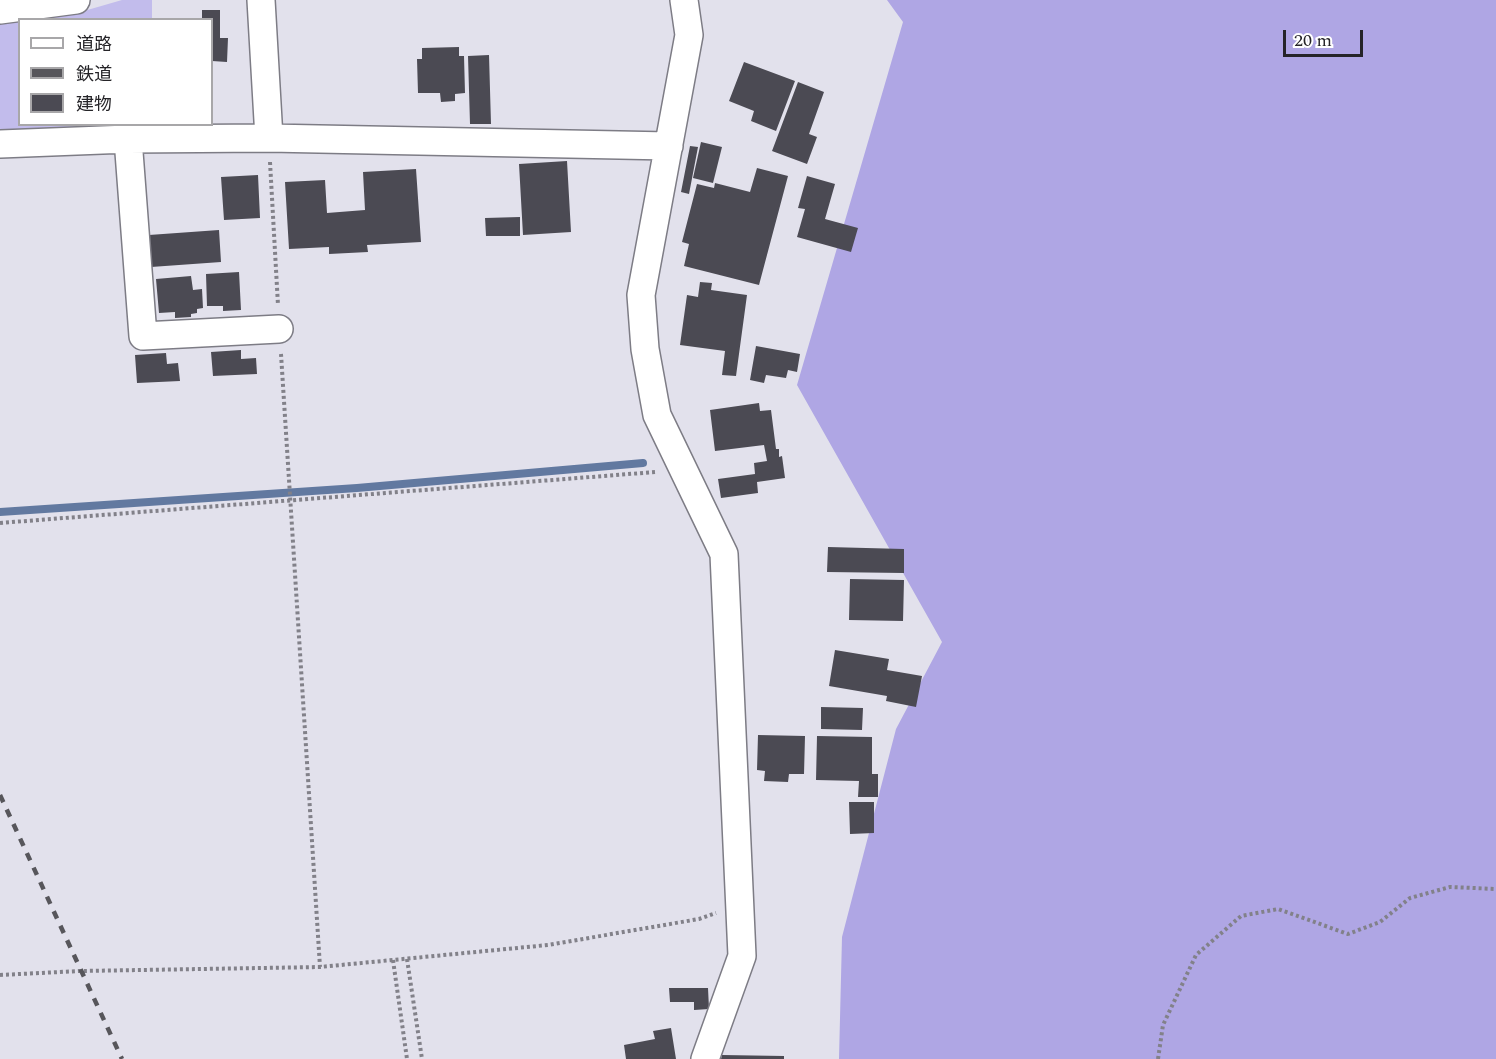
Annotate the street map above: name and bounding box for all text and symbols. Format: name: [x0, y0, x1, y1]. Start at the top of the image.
legend: [18, 18, 213, 126]
scale bar: [1286, 18, 1366, 56]
text: 20 m: [1294, 27, 1332, 54]
text: 道路: [76, 31, 112, 58]
text: 鉄道: [76, 61, 112, 88]
text: 建物: [76, 91, 112, 118]

